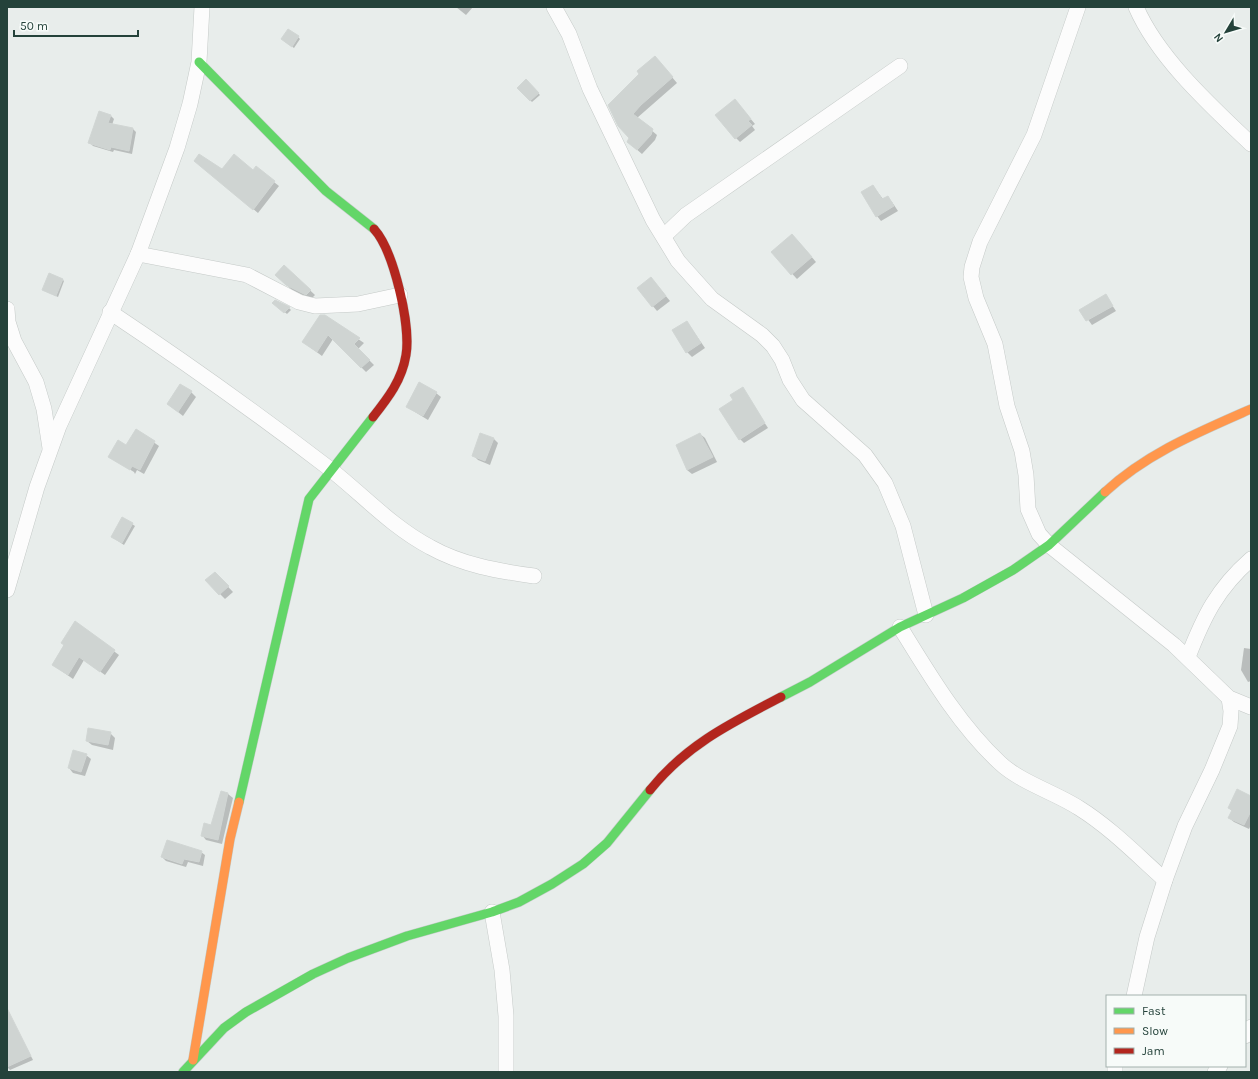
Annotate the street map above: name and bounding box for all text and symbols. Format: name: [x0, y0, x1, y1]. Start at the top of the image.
scale bar: [14, 12, 138, 38]
north arrow: [1206, 12, 1246, 52]
text: 50 m: [20, 19, 48, 33]
text: N: [1211, 31, 1226, 45]
legend: [1106, 995, 1246, 1067]
text: Fast: [1142, 1004, 1166, 1018]
text: Slow: [1142, 1024, 1168, 1038]
text: Jam: [1142, 1044, 1165, 1058]

